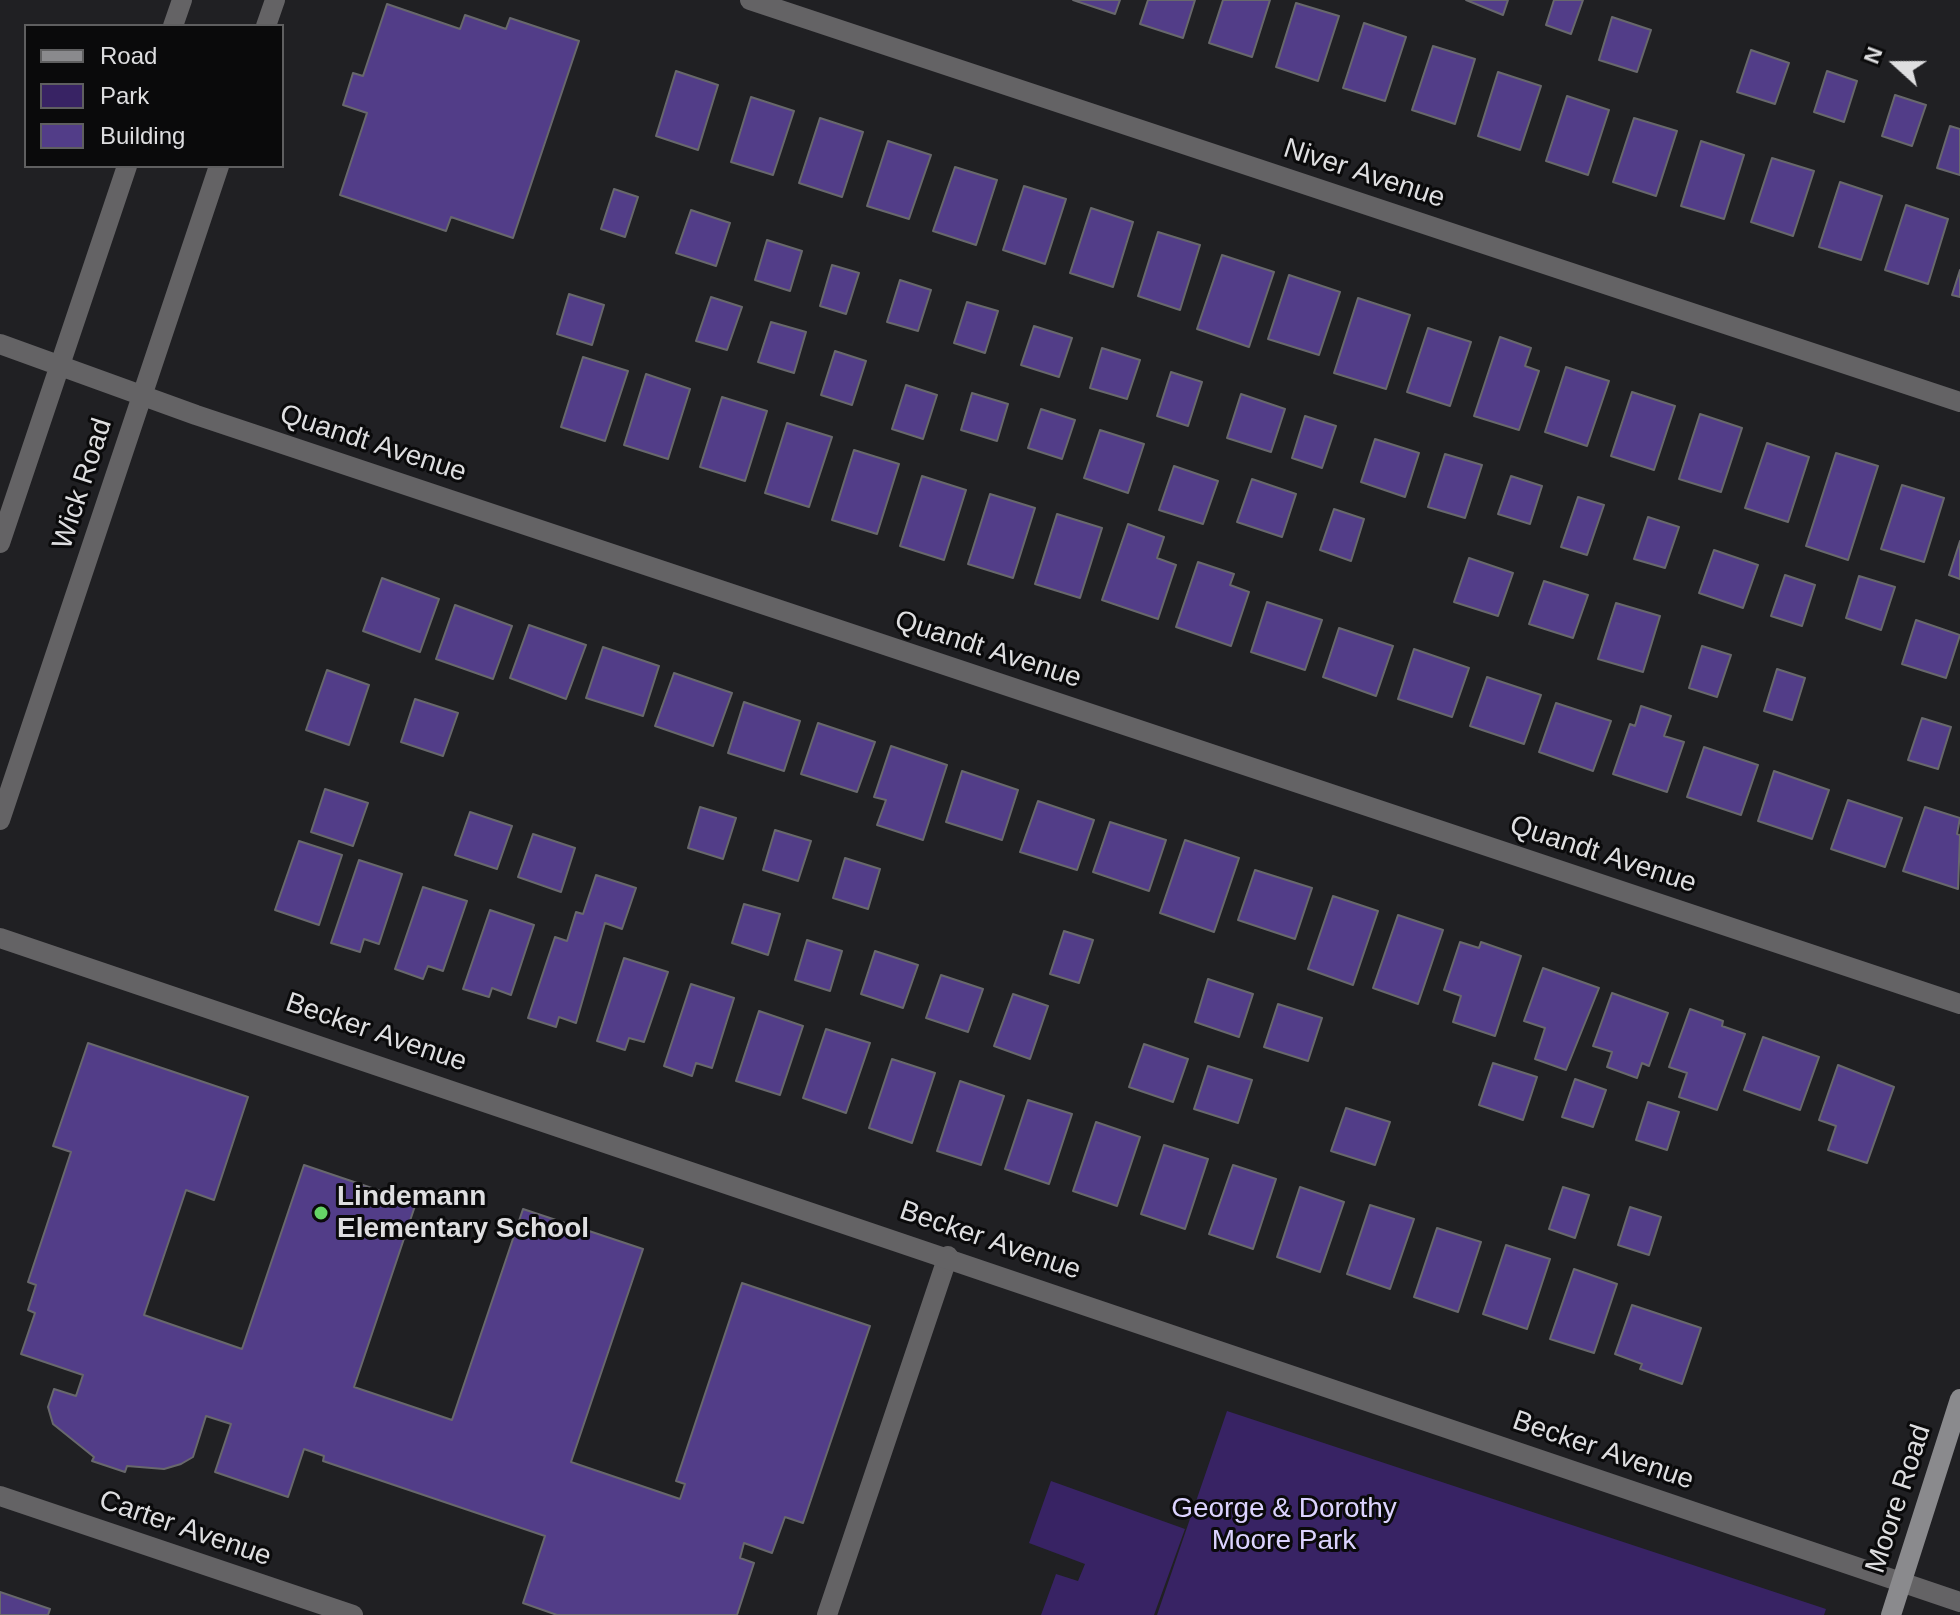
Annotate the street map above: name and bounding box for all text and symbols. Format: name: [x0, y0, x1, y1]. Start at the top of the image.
legend: [24, 24, 284, 168]
north arrow: [1856, 24, 1936, 104]
text: Road: [100, 42, 157, 69]
text: N: [1859, 43, 1888, 67]
text: Park: [100, 82, 149, 109]
text: Building: [100, 122, 185, 149]
street label: Niver Avenue: [1279, 132, 1449, 216]
street label: Quandt Avenue: [276, 398, 470, 490]
street label: Wick Road: [46, 414, 120, 554]
street label: Quandt Avenue: [891, 604, 1085, 696]
street label: Quandt Avenue: [1506, 809, 1700, 901]
street label: Becker Avenue: [281, 986, 471, 1080]
place label: Lindemann Elementary School: [337, 1180, 589, 1246]
street label: Becker Avenue: [895, 1194, 1085, 1288]
marker: Lindemann Elementary School: [312, 1204, 330, 1222]
street label: Becker Avenue: [1508, 1404, 1698, 1498]
street label: Moore Road: [1859, 1421, 1939, 1577]
street label: Carter Avenue: [94, 1484, 276, 1574]
park label: George & Dorothy Moore Park: [1171, 1492, 1397, 1558]

